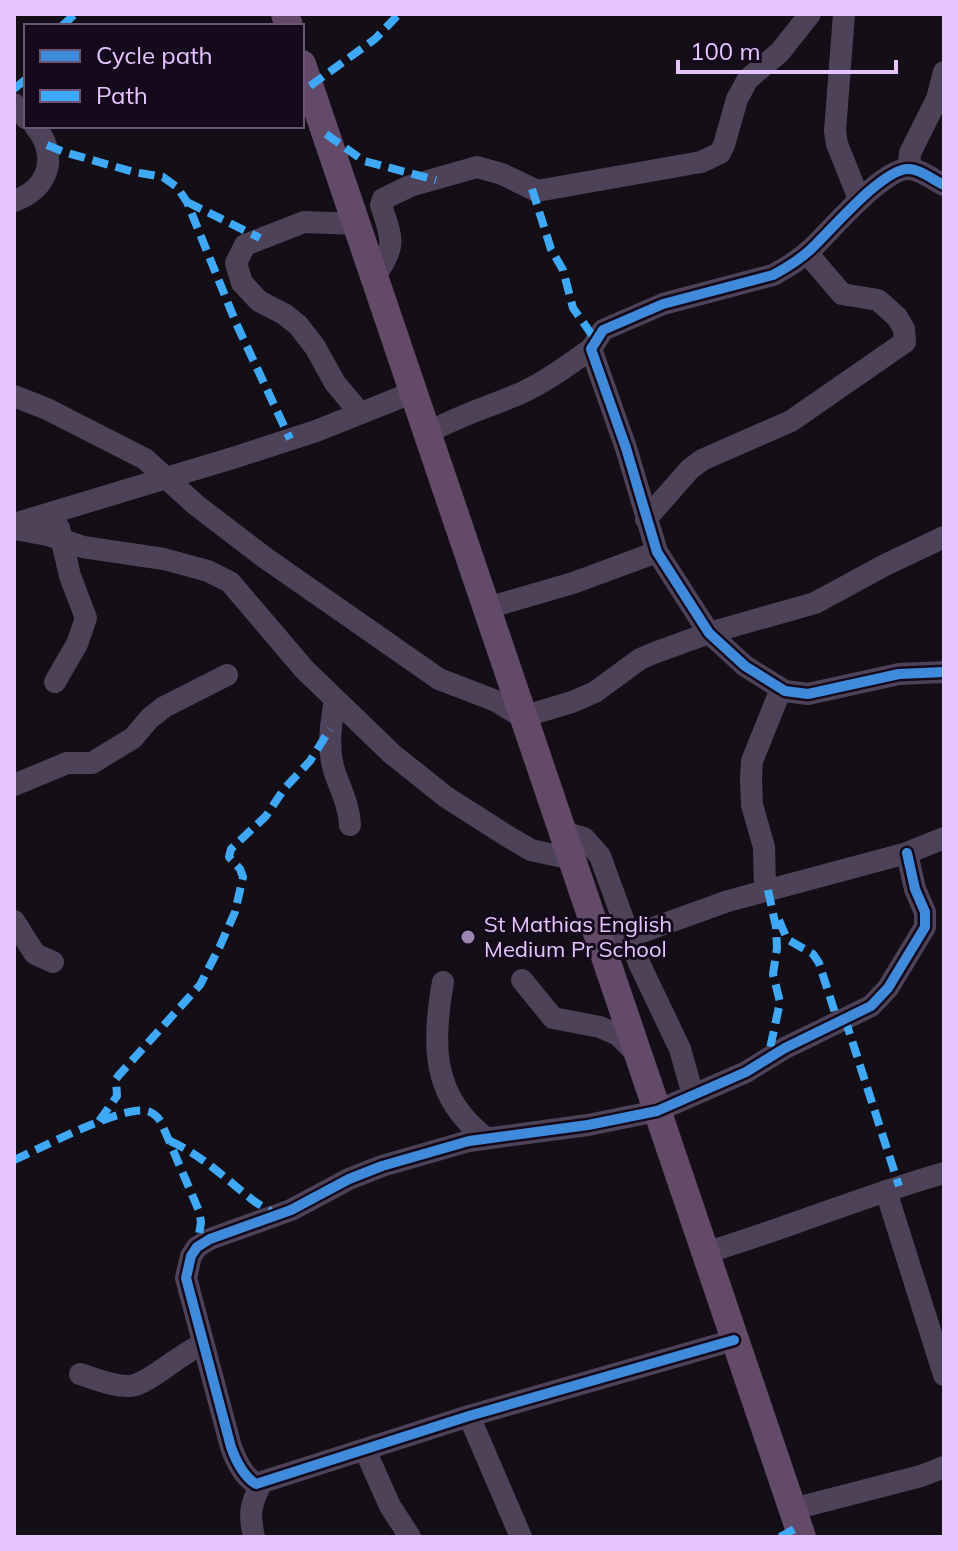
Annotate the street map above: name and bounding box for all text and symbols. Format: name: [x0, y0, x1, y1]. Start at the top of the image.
legend: [24, 24, 304, 128]
scale bar: [678, 24, 896, 74]
text: 100 m: [690, 36, 761, 66]
text: Cycle path: [96, 40, 213, 70]
text: Path: [96, 80, 148, 110]
place label: St Mathias English Medium Pr School: [484, 910, 672, 963]
marker: St Mathias English Medium Pr School: [459, 928, 477, 946]

